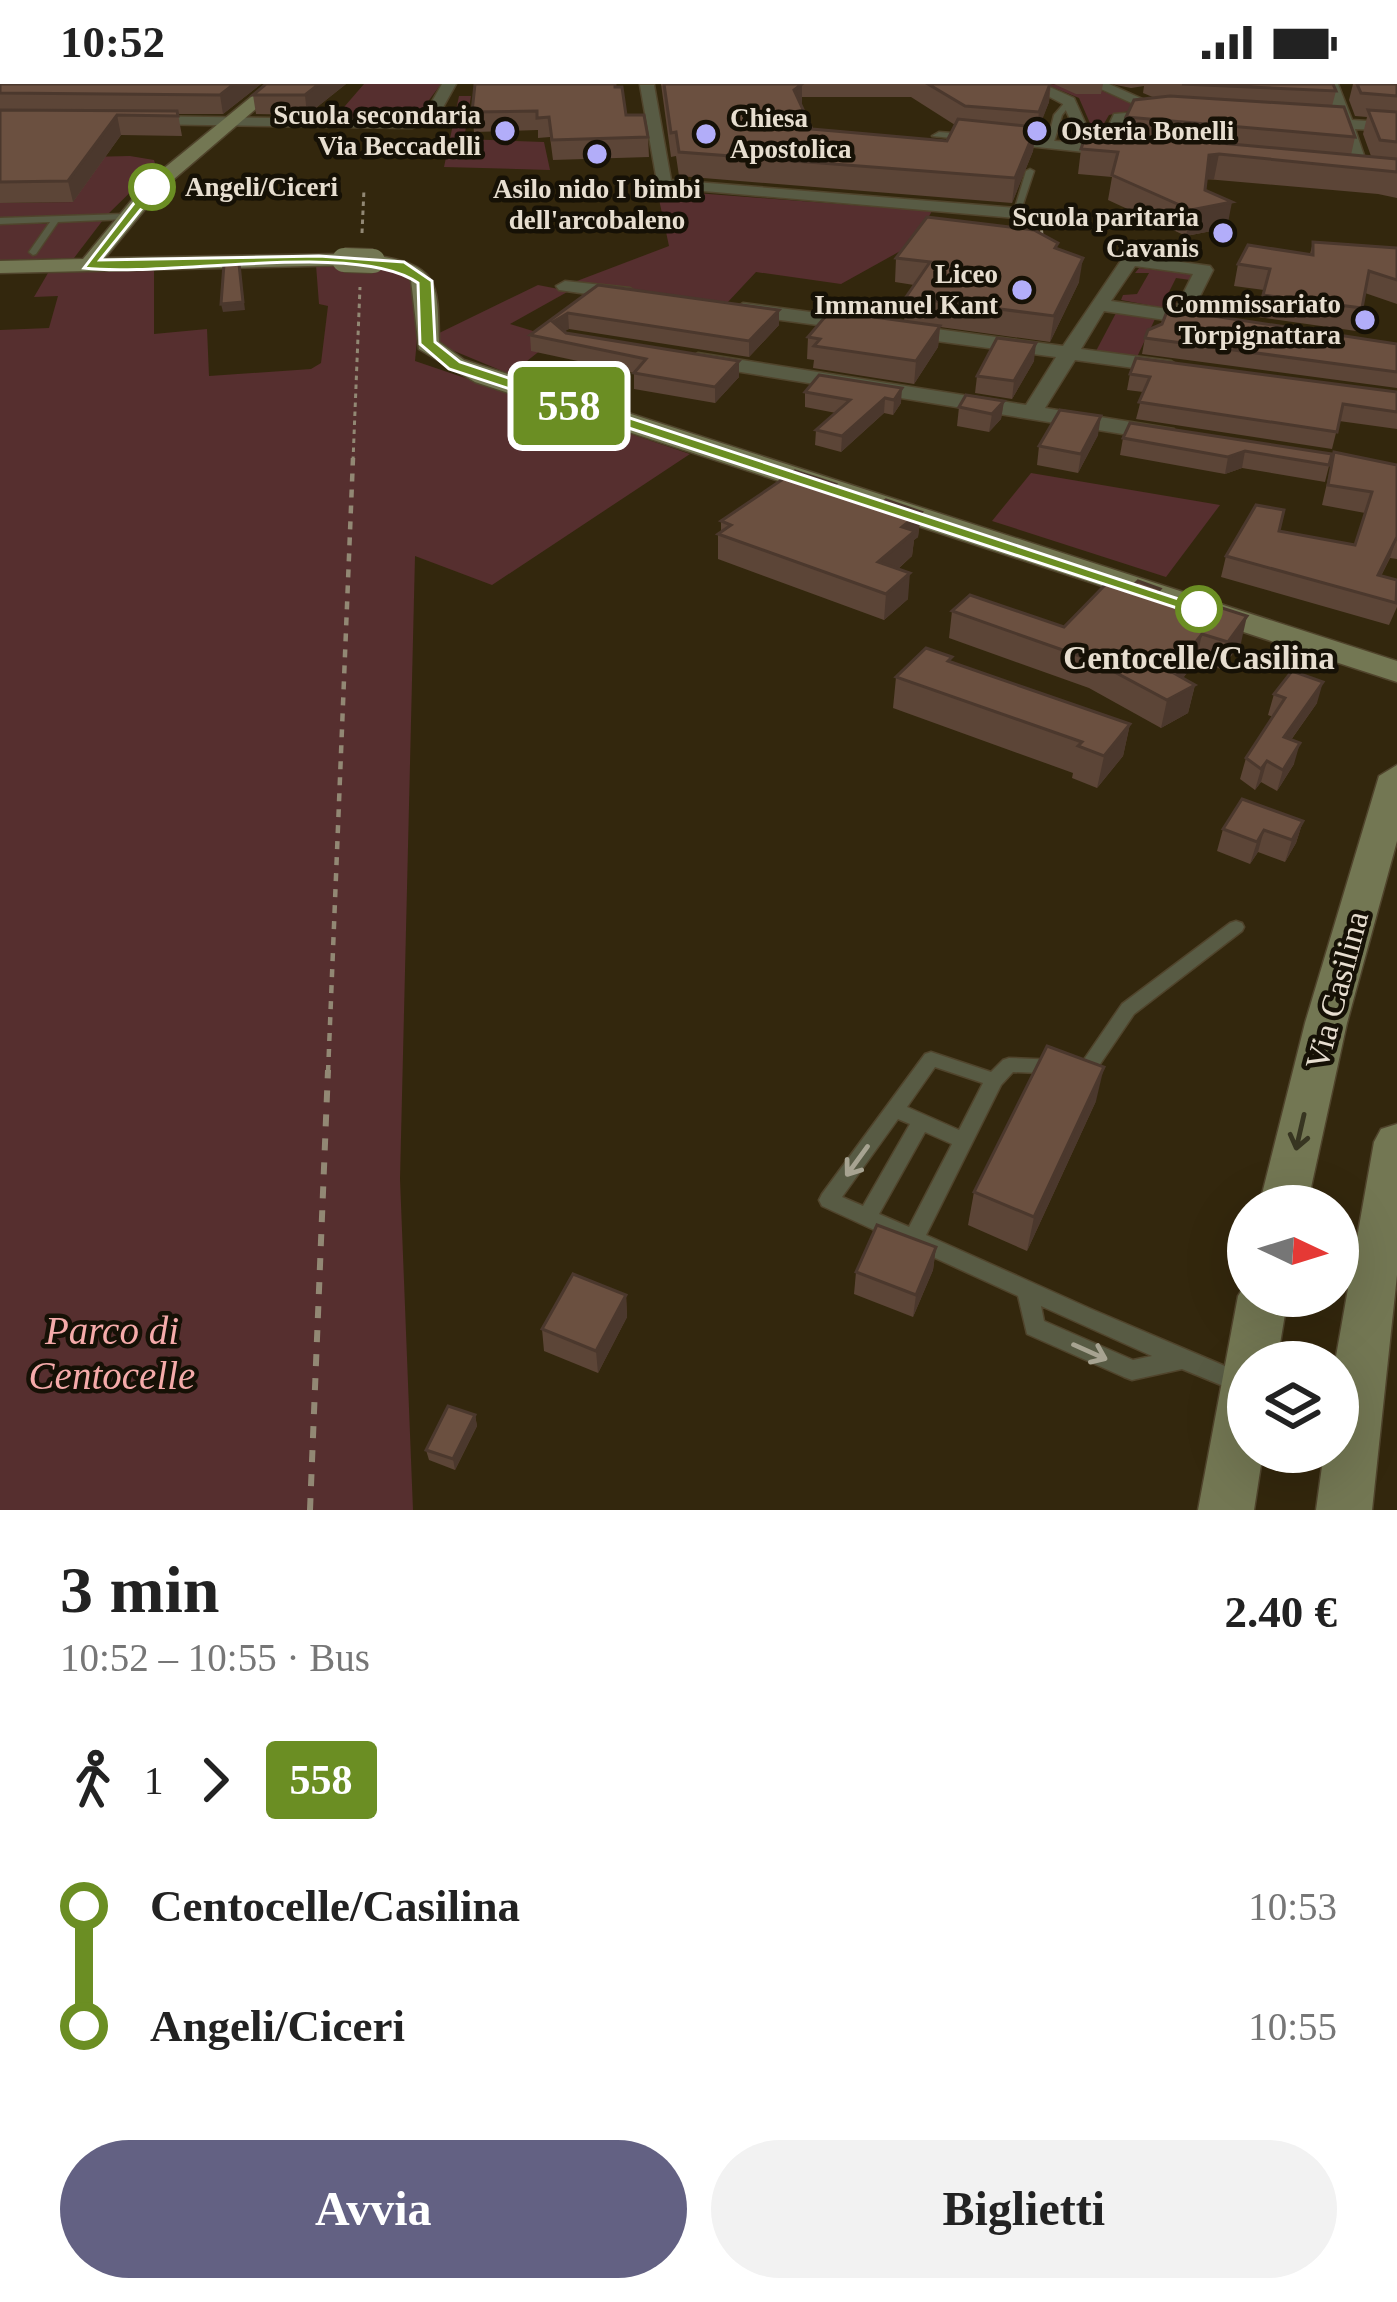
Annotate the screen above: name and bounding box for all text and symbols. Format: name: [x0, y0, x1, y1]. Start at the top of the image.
text: 10:52: [60, 17, 165, 67]
place label: Scuola secondaria Via Beccadelli: [273, 100, 481, 161]
place label: Chiesa Apostolica: [730, 103, 852, 164]
place label: Osteria Bonelli: [1061, 116, 1235, 146]
marker: Scuola secondaria Via Beccadelli: [492, 118, 518, 144]
marker: Osteria Bonelli: [1024, 118, 1050, 144]
marker: Chiesa Apostolica: [693, 121, 719, 147]
marker: Asilo nido I bimbi dell'arcobaleno: [584, 141, 610, 167]
marker: Angeli/Ciceri: [130, 165, 174, 209]
place label: Angeli/Ciceri: [185, 172, 338, 202]
place label: Asilo nido I bimbi dell'arcobaleno: [493, 174, 701, 235]
place label: Scuola paritaria Cavanis: [1012, 202, 1199, 263]
marker: Scuola paritaria Cavanis: [1210, 220, 1236, 246]
place label: Liceo Immanuel Kant: [814, 259, 998, 320]
marker: Liceo Immanuel Kant: [1009, 277, 1035, 303]
place label: Commissariato Torpignattara: [1166, 289, 1341, 350]
marker: Commissariato Torpignattara: [1352, 307, 1378, 333]
line badge: 558: [500, 367, 638, 445]
text: 558: [538, 383, 601, 429]
marker: Centocelle/Casilina: [1177, 587, 1221, 631]
place label: Centocelle/Casilina: [1063, 640, 1335, 676]
street label: Via Casilina: [1299, 907, 1375, 1073]
one-way arrow: [1287, 1112, 1310, 1150]
one-way arrow: [845, 1144, 871, 1177]
north arrow: [1227, 1185, 1359, 1317]
map controls: [1227, 1185, 1359, 1473]
park label: Parco di Centocelle: [29, 1309, 195, 1397]
button: layers: [1227, 1341, 1359, 1473]
one-way arrow: [1071, 1342, 1107, 1364]
text: 3 min: [60, 1553, 220, 1626]
text: 2.40 €: [1225, 1587, 1337, 1637]
text: 10:52 – 10:55 · Bus: [60, 1636, 370, 1679]
icon: walk: [60, 1747, 126, 1813]
icon: forward: [182, 1747, 248, 1813]
text: 558: [290, 1757, 353, 1803]
text: 1: [144, 1759, 164, 1802]
text: Centocelle/Casilina: [150, 1881, 520, 1931]
text: 10:53: [1248, 1885, 1337, 1928]
text: Angeli/Ciceri: [150, 2001, 405, 2051]
text: 10:55: [1248, 2005, 1337, 2048]
button: Avvia: [60, 2140, 687, 2278]
button: Biglietti: [711, 2140, 1337, 2278]

